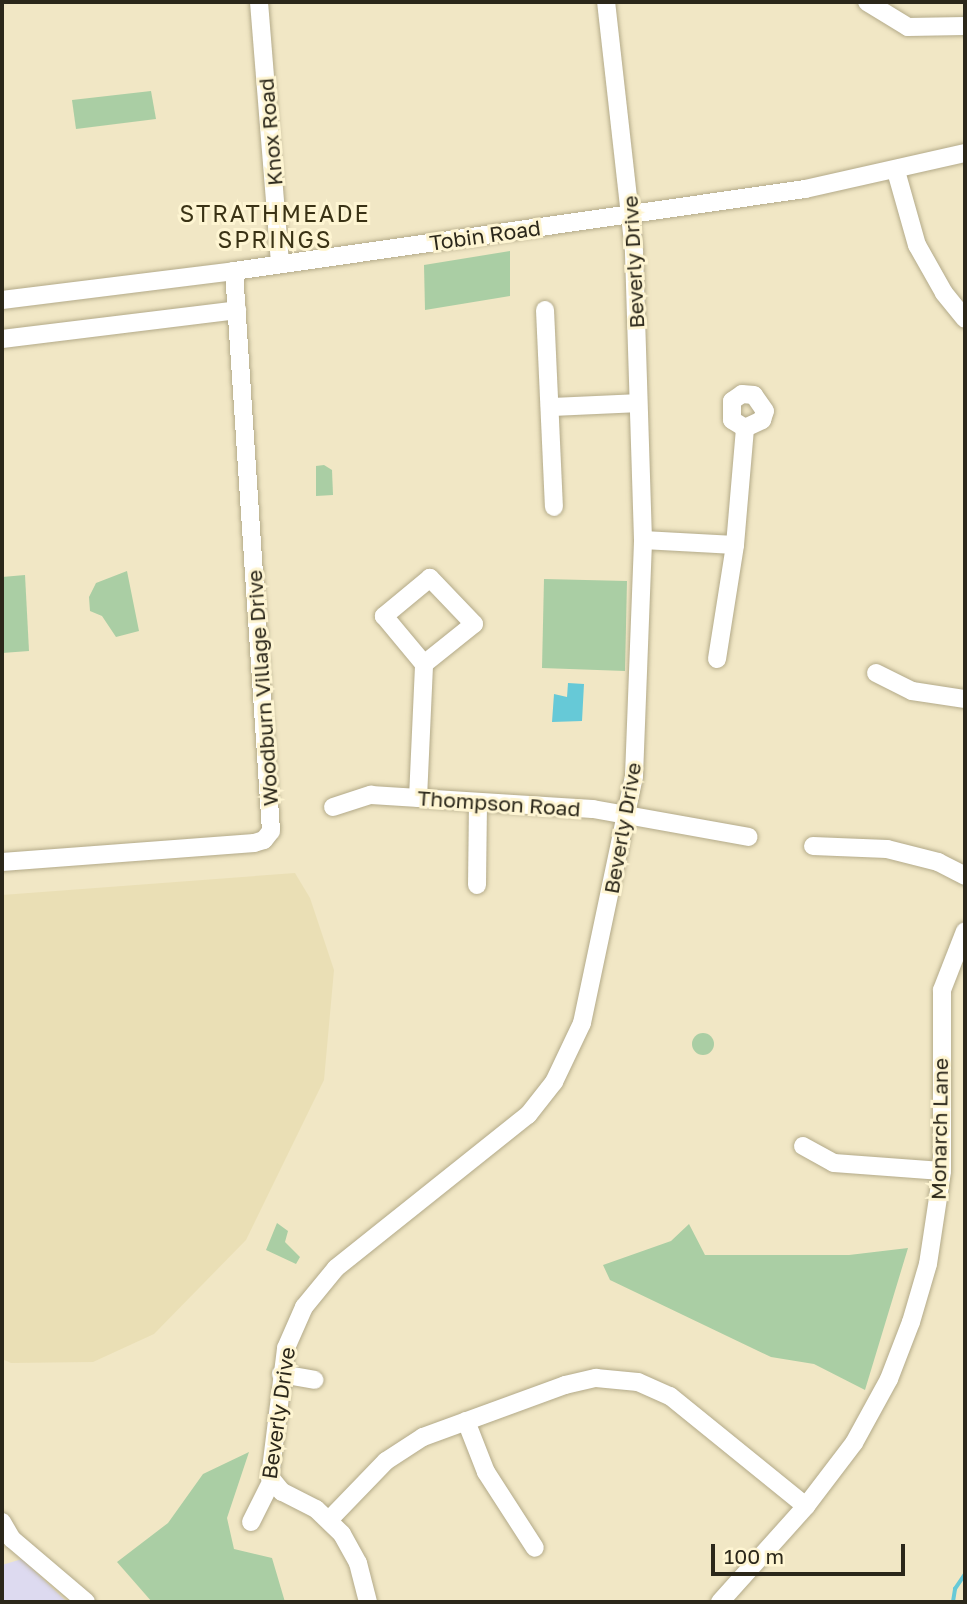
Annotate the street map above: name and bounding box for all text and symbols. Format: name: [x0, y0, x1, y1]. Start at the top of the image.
street label: Knox Road: [253, 77, 287, 187]
street label: Beverly Drive: [617, 195, 649, 329]
district label: STRATHMEADE SPRINGS: [181, 199, 369, 253]
street label: Tobin Road: [428, 215, 542, 255]
street label: Woodburn Village Drive: [241, 569, 283, 807]
street label: Beverly Drive: [598, 760, 646, 896]
street label: Thompson Road: [417, 785, 581, 821]
street label: Monarch Lane: [925, 1058, 953, 1200]
street label: Beverly Drive: [256, 1345, 300, 1481]
scale bar: [715, 1530, 909, 1574]
text: 100 m: [724, 1543, 784, 1569]

